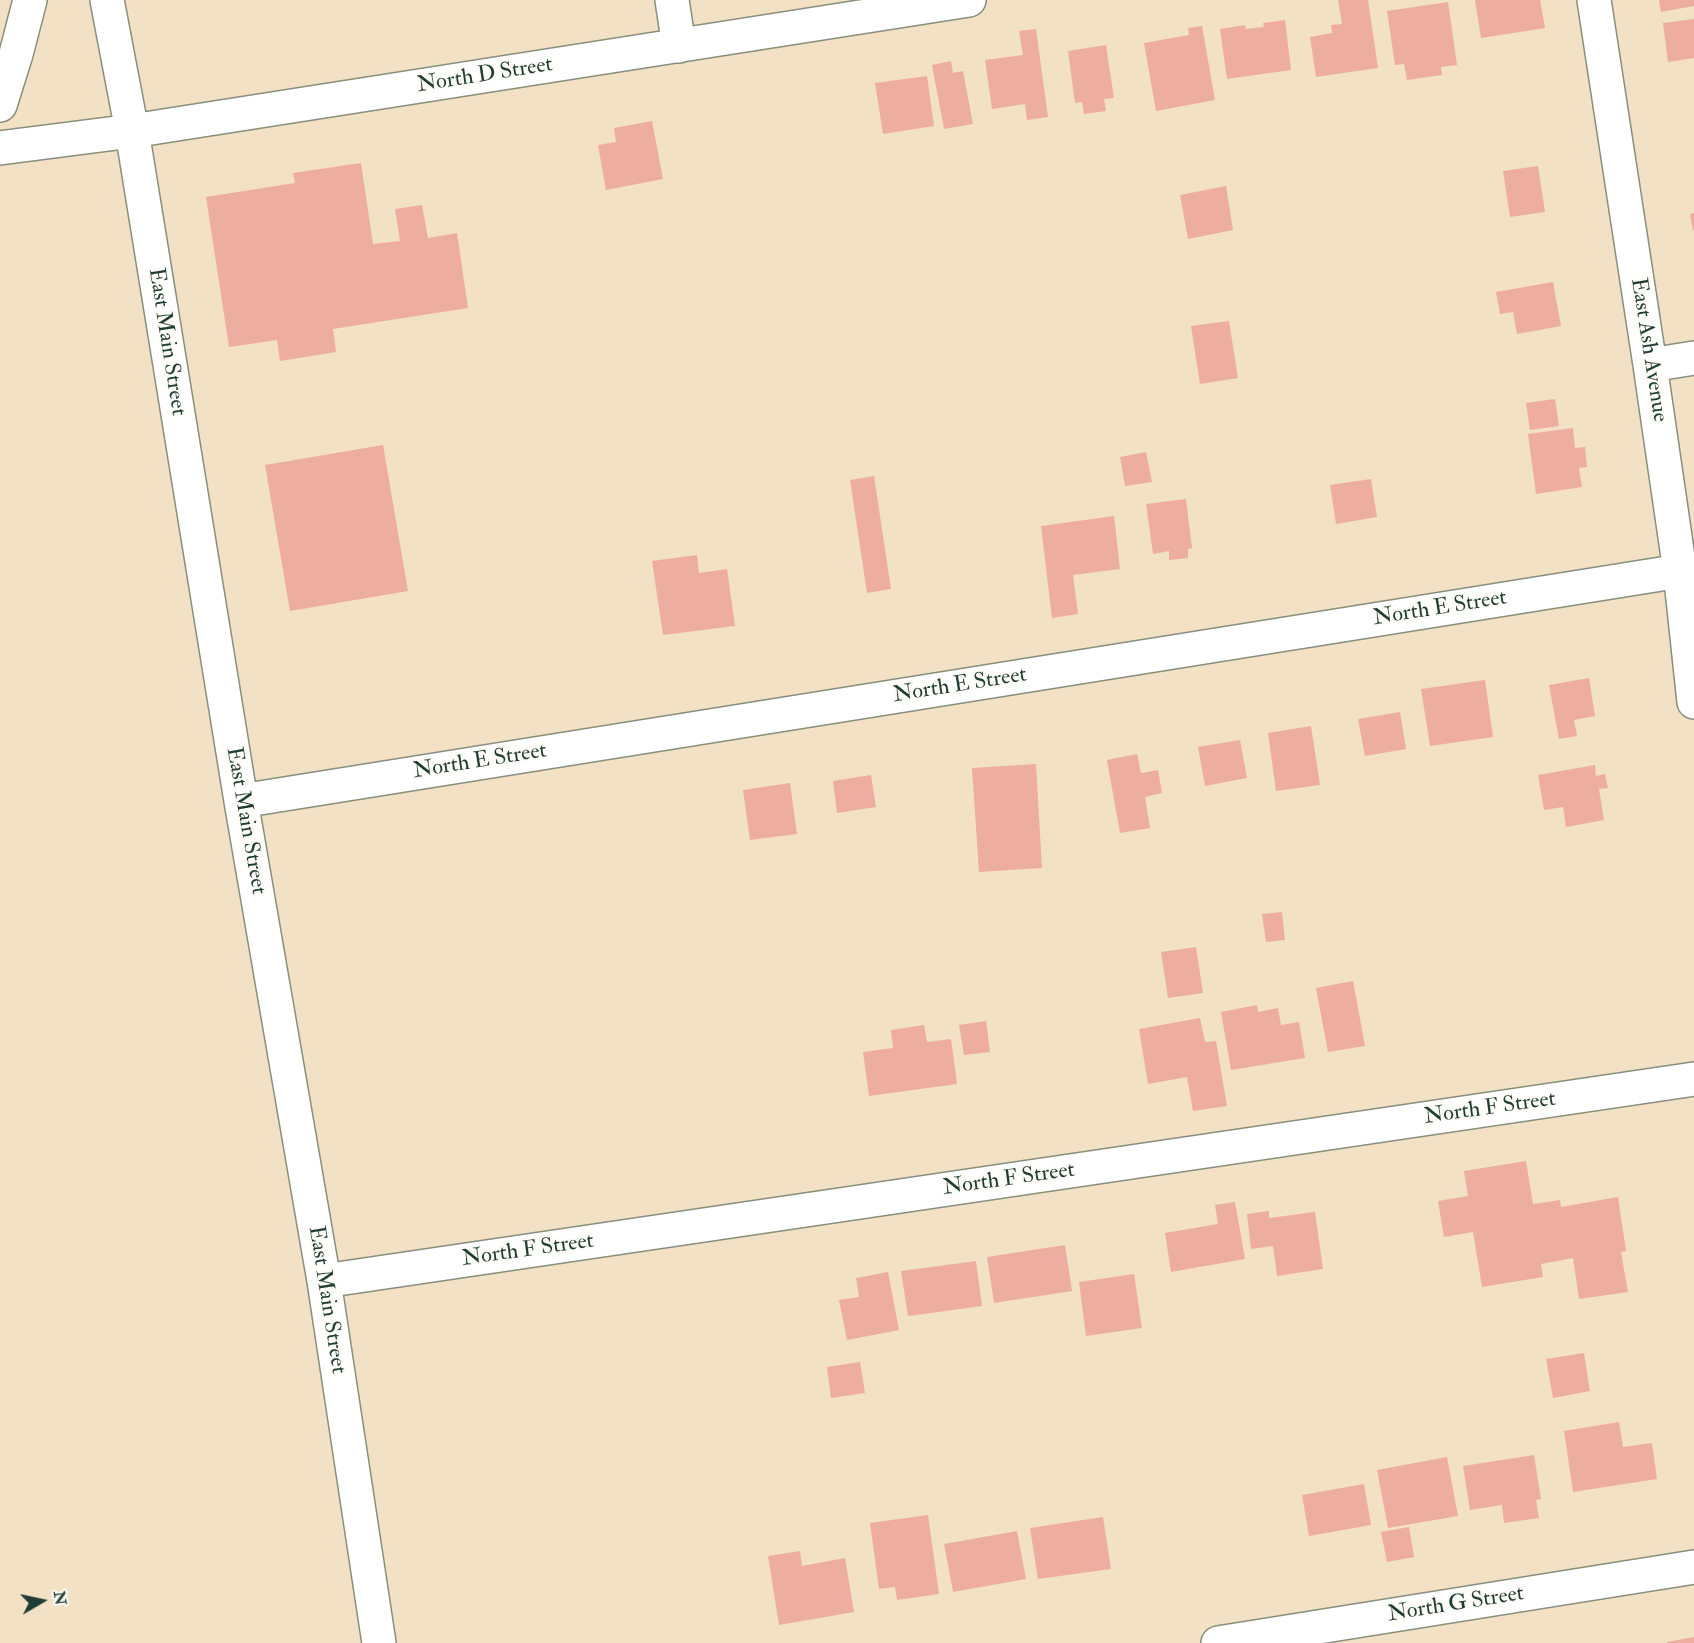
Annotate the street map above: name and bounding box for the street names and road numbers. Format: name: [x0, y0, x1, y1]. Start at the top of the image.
street label: North D Street: [415, 52, 555, 100]
street label: East Main Street: [141, 266, 191, 418]
street label: East Ash Avenue: [1624, 276, 1672, 424]
street label: North E Street: [1371, 585, 1509, 633]
street label: North E Street: [891, 662, 1029, 710]
street label: North E Street: [411, 738, 549, 786]
street label: East Main Street: [219, 745, 271, 897]
street label: North F Street: [1422, 1087, 1558, 1131]
street label: North F Street: [941, 1158, 1077, 1202]
street label: East Main Street: [301, 1224, 351, 1376]
street label: North F Street: [460, 1229, 596, 1273]
street label: North G Street: [1386, 1581, 1526, 1629]

